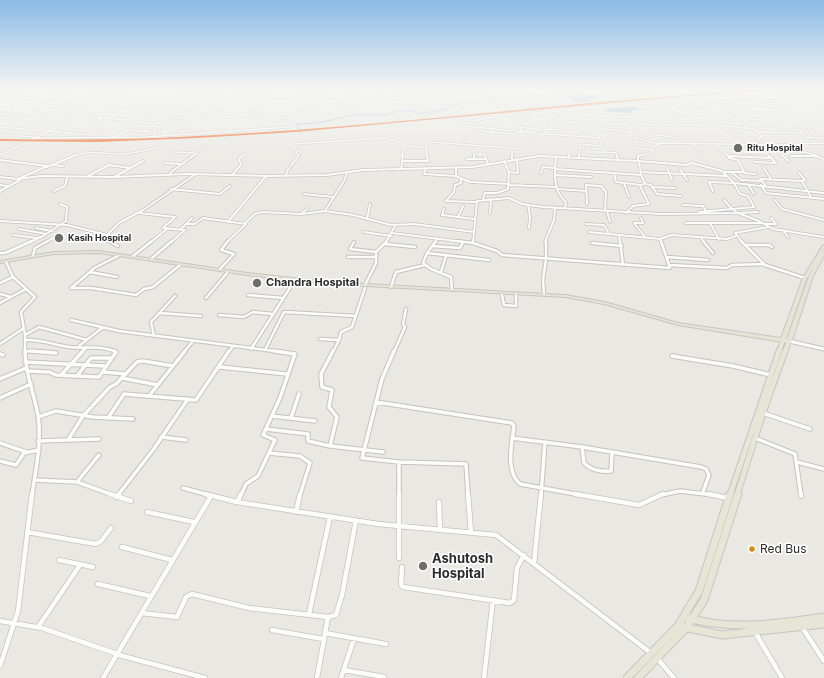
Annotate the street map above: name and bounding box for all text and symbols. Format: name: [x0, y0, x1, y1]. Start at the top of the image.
marker: Ritu Hospital: [732, 142, 744, 154]
place label: Ritu Hospital: [747, 143, 803, 153]
marker: Kasih Hospital: [53, 232, 65, 244]
place label: Kasih Hospital: [68, 233, 131, 243]
place label: Chandra Hospital: [266, 276, 359, 290]
marker: Chandra Hospital: [251, 277, 263, 289]
place label: Red Bus: [760, 542, 807, 556]
marker: Red Bus: [747, 544, 757, 554]
place label: Ashutosh Hospital: [432, 551, 493, 582]
marker: Ashutosh Hospital: [417, 560, 429, 572]

